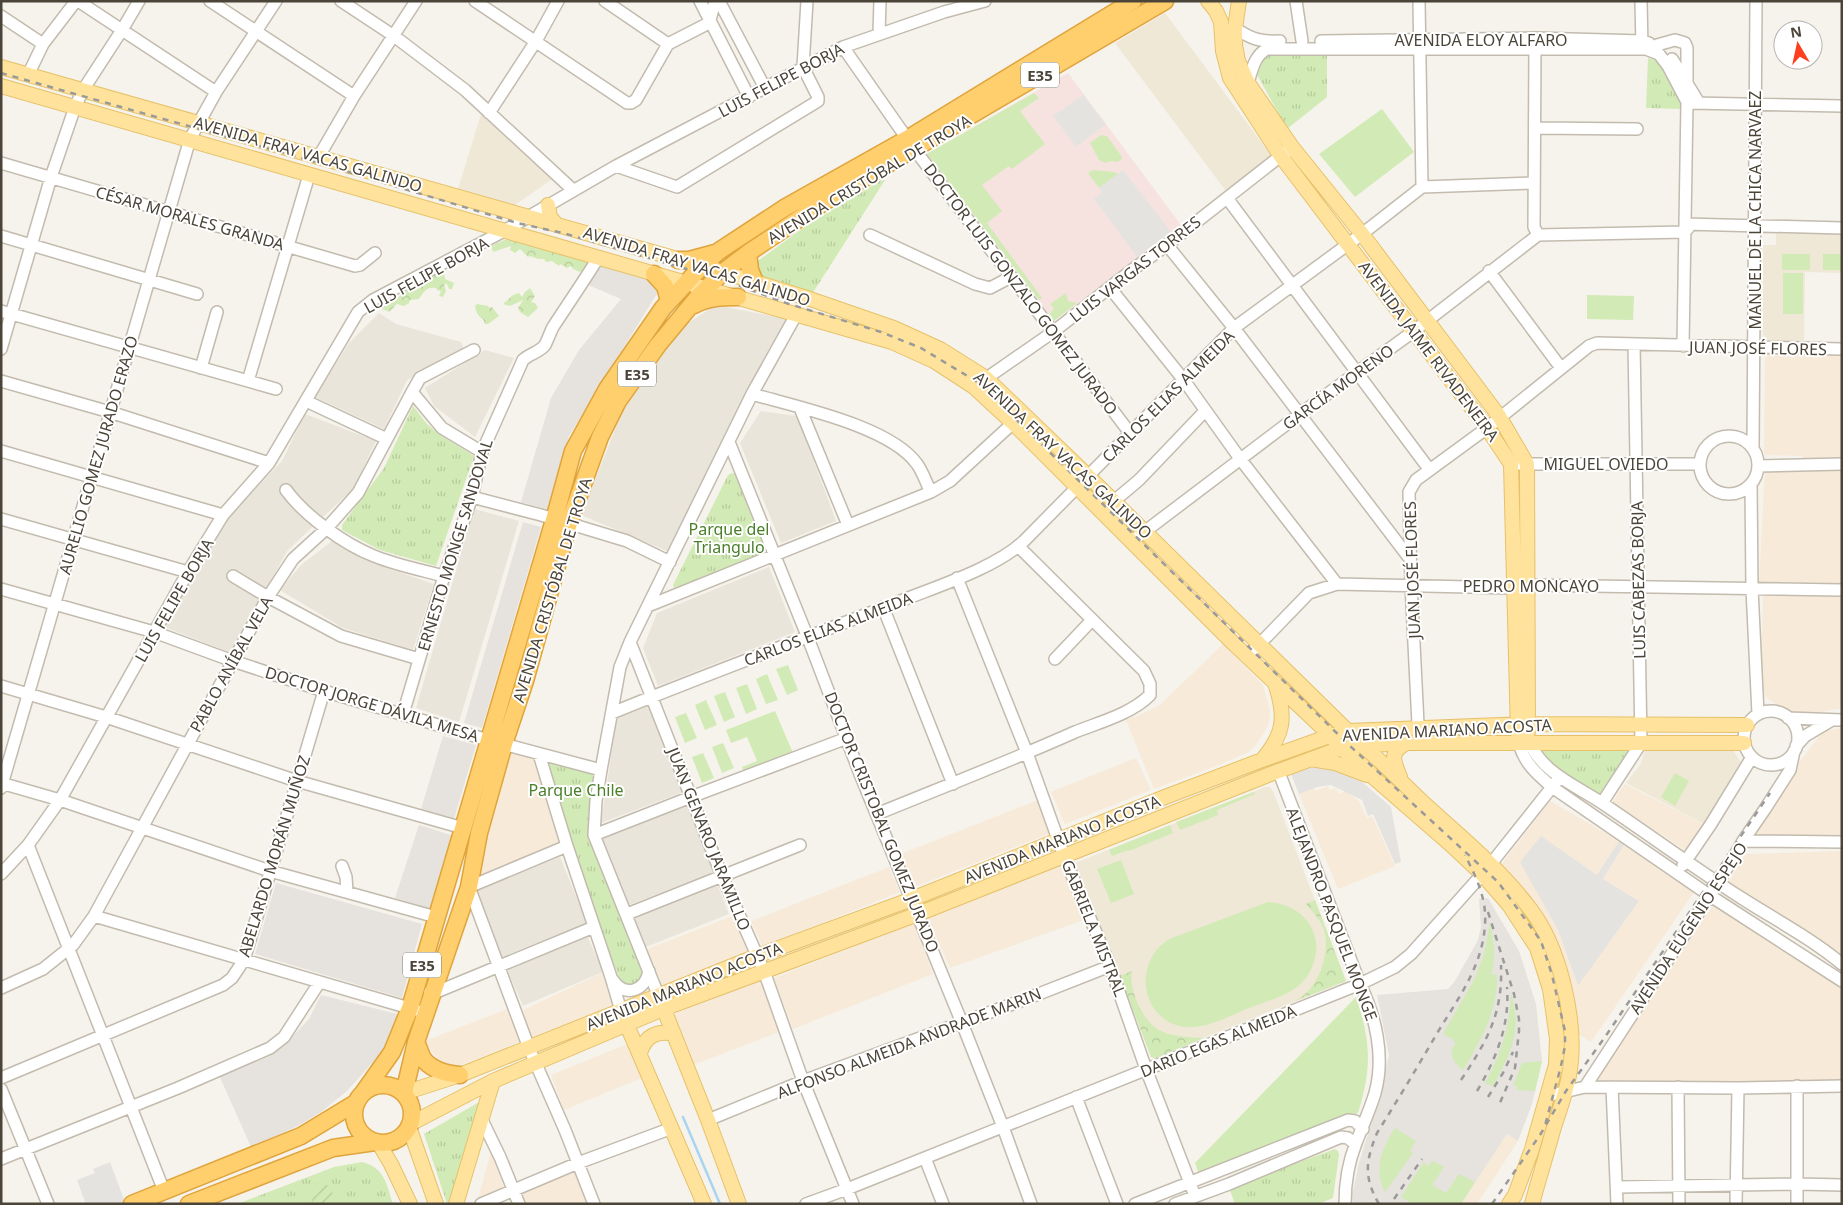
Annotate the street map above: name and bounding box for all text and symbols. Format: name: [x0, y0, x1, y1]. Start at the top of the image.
north arrow: [1773, 20, 1823, 70]
text: N: [1789, 21, 1803, 42]
street label: AVENIDA ELOY ALFARO: [1394, 29, 1568, 51]
street label: LUIS FELIPE BORJA: [714, 37, 848, 122]
road number: E35: [1021, 62, 1059, 88]
street label: MANUEL DE LA CHICA NARVAEZ: [1744, 91, 1766, 330]
street label: AVENIDA CRISTÓBAL DE TROYA: [763, 109, 976, 249]
street label: AVENIDA FRAY VACAS GALINDO: [191, 111, 425, 197]
street label: DOCTOR LUIS GONZALO GOMEZ JURADO: [919, 159, 1123, 419]
street label: CÉSAR MORALES GRANDA: [93, 181, 288, 256]
street label: LUIS VARGAS TORRES: [1065, 211, 1205, 327]
street label: AVENIDA FRAY VACAS GALINDO: [581, 221, 813, 311]
street label: LUIS FELIPE BORJA: [360, 231, 493, 318]
street label: AVENIDA JAIME RIVADENEIRA: [1354, 256, 1505, 446]
street label: CARLOS ELIAS ALMEIDA: [1097, 325, 1239, 467]
street label: AURELIO GOMEZ JURADO ERAZO: [53, 333, 143, 577]
street label: JUAN JOSÉ FLORES: [1687, 336, 1827, 360]
street label: GARCÍA MORENO: [1278, 339, 1398, 435]
road number: E35: [618, 362, 656, 386]
street label: AVENIDA FRAY VACAS GALINDO: [969, 366, 1157, 544]
street label: ERNESTO MONGE SANDOVAL: [412, 436, 498, 654]
street label: MIGUEL OVIEDO: [1543, 453, 1669, 475]
street label: AVENIDA CRISTÓBAL DE TROYA: [507, 474, 597, 705]
street label: LUIS CABEZAS BORJA: [1626, 500, 1650, 659]
street label: JUAN JOSÉ FLORES: [1399, 501, 1425, 641]
park label: Parque del Triangulo: [689, 518, 769, 558]
street label: LUIS FELIPE BORJA: [130, 533, 219, 666]
street label: PEDRO MONCAYO: [1463, 575, 1599, 597]
street label: CARLOS ELIAS ALMEIDA: [741, 586, 916, 671]
street label: PABLO ANÍBAL VELA: [184, 591, 278, 736]
street label: DOCTOR JORGE DÁVILA MESA: [263, 661, 482, 747]
street label: DOCTOR CRISTOBAL GOMEZ JURADO: [819, 688, 945, 956]
street label: AVENIDA MARIANO ACOSTA: [1342, 713, 1553, 746]
street label: JUAN GENARO JARAMILLO: [661, 742, 756, 934]
street label: ABELARDO MORÁN MUÑOZ: [233, 752, 315, 960]
park label: Parque Chile: [528, 779, 624, 801]
street label: AVENIDA MARIANO ACOSTA: [961, 789, 1164, 888]
street label: ALEJANDRO PASQUEL MONGE: [1281, 804, 1383, 1024]
street label: AVENIDA EUGENIO ESPEJO: [1624, 838, 1752, 1018]
street label: GABRIELA MISTRAL: [1057, 856, 1131, 1000]
street label: AVENIDA MARIANO ACOSTA: [583, 936, 786, 1035]
road number: E35: [403, 952, 441, 978]
street label: ALFONSO ALMEIDA ANDRADE MARIN: [774, 982, 1044, 1104]
street label: DARIO EGAS ALMEIDA: [1137, 999, 1300, 1082]

